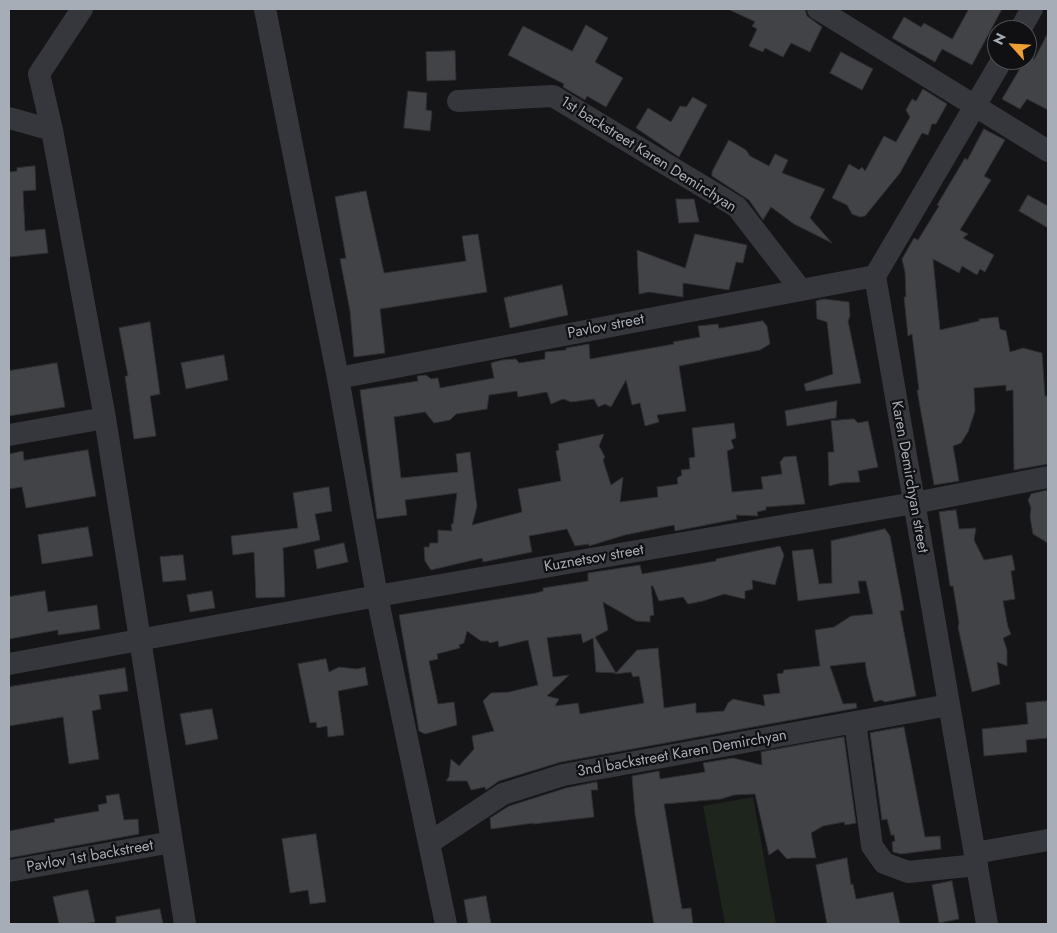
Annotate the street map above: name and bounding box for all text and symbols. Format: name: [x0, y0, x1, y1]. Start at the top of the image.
north arrow: [987, 20, 1037, 70]
text: N: [988, 29, 1011, 48]
street label: 1st backstreet Karen Demirchyan: [557, 93, 739, 217]
street label: Pavlov street: [566, 311, 646, 343]
street label: Karen Demirchyan street: [887, 400, 931, 554]
street label: Kuznetsov street: [543, 541, 645, 577]
street label: 3nd backstreet Karen Demirchyan: [576, 727, 788, 781]
street label: Pavlov 1st backstreet: [25, 837, 155, 877]

